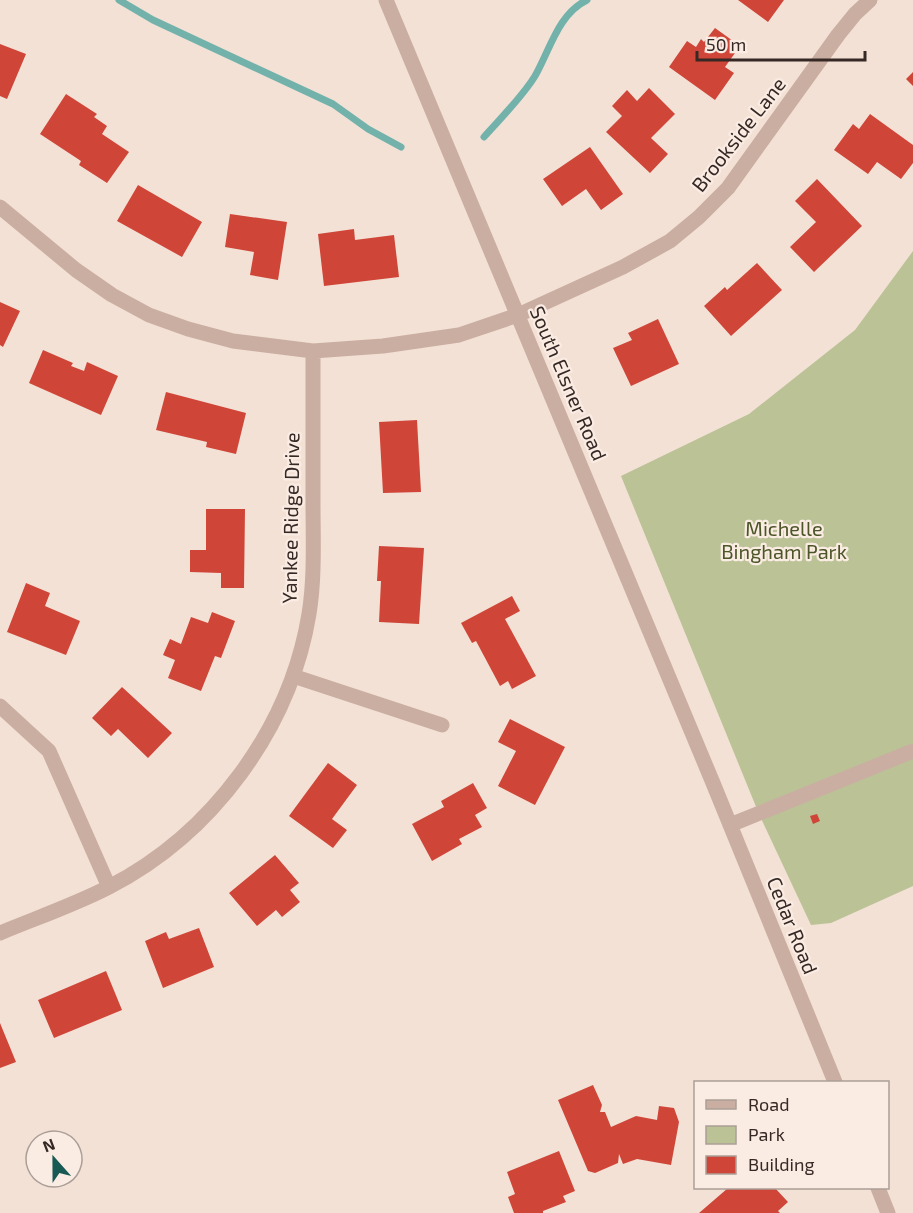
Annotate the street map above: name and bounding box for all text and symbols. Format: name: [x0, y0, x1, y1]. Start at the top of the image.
scale bar: [697, 24, 865, 62]
text: 50 m: [706, 33, 746, 55]
street label: Brookside Lane: [686, 72, 790, 196]
street label: South Elsner Road: [526, 302, 612, 464]
street label: Yankee Ridge Drive: [277, 432, 303, 604]
park label: Michelle Bingham Park: [721, 516, 847, 563]
street label: Cedar Road: [763, 873, 823, 977]
legend: [694, 1081, 889, 1189]
text: Road: [748, 1093, 789, 1115]
text: Park: [748, 1123, 785, 1145]
north arrow: [24, 1129, 84, 1189]
text: N: [40, 1134, 57, 1155]
text: Building: [748, 1153, 815, 1175]

